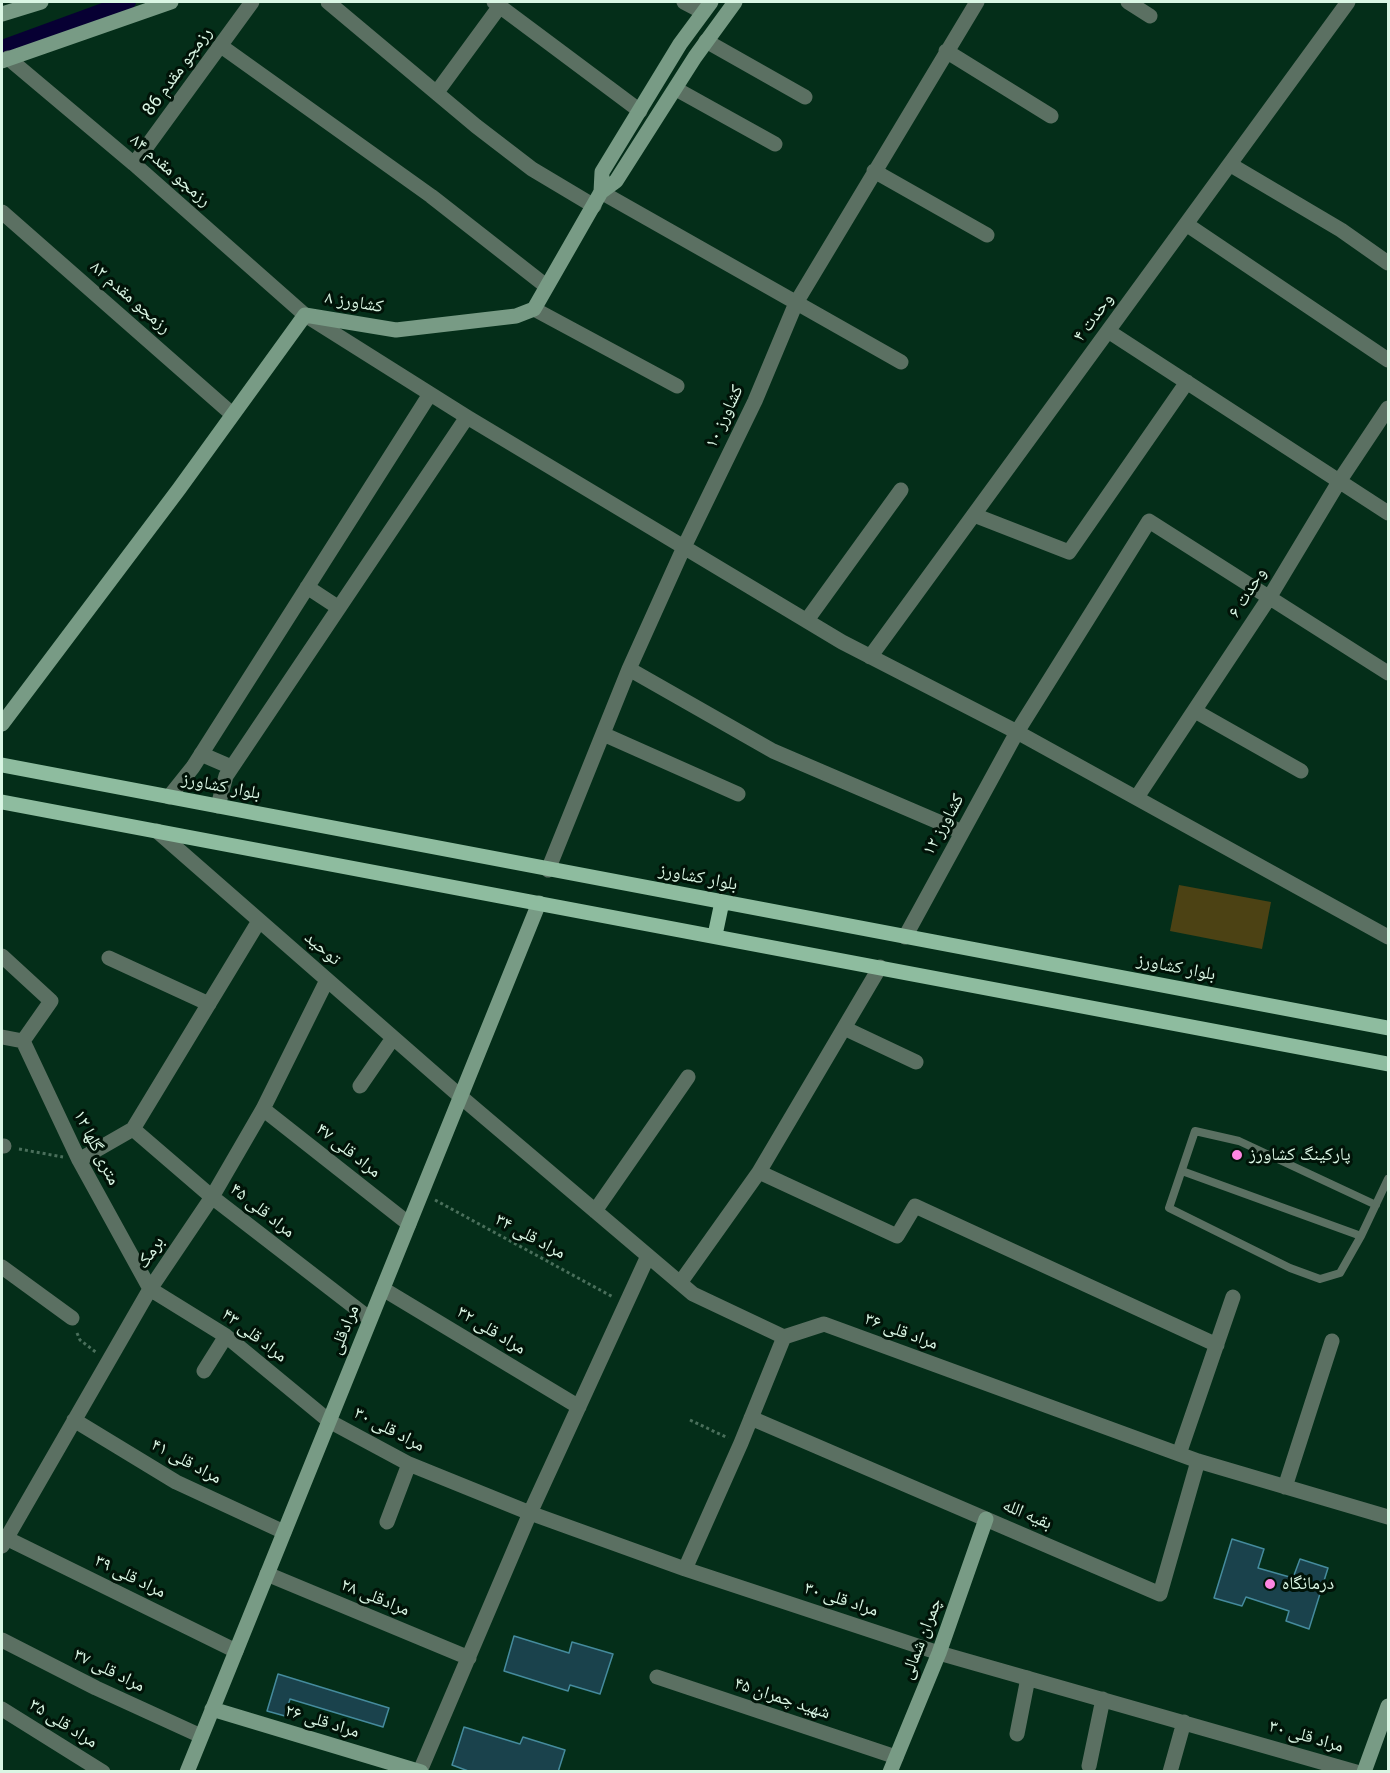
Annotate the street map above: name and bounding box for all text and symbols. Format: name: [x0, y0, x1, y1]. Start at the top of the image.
street label: رزمجو مقدم 86: [139, 24, 217, 120]
street label: رزمجو مقدم ۸۴: [125, 130, 215, 212]
street label: رزمجو مقدم ۸۲: [85, 257, 175, 339]
street label: کشاورز ۸: [323, 288, 385, 318]
street label: وحدت ۴: [1069, 289, 1119, 347]
street label: کشاورز ۱۰: [701, 382, 749, 452]
street label: وحدت ۶: [1224, 564, 1272, 622]
street label: بلوار کشاورز: [180, 769, 262, 805]
street label: کشاورز ۱۲: [918, 791, 970, 859]
street label: بلوار کشاورز: [657, 860, 739, 896]
street label: توحید: [299, 927, 345, 971]
street label: بلوار کشاورز: [1135, 950, 1217, 986]
street label: ۱۲ متری گلها: [68, 1107, 124, 1189]
street label: مراد قلی ۴۷: [311, 1119, 385, 1183]
place label: پارکینگ کشاورز: [1249, 1144, 1351, 1166]
marker: پارکینگ کشاورز: [1230, 1148, 1244, 1162]
street label: مراد قلی ۴۵: [225, 1179, 299, 1243]
street label: مراد قلی ۳۴: [491, 1209, 569, 1265]
street label: برمک: [132, 1233, 170, 1273]
street label: مرادقلی: [325, 1302, 365, 1358]
street label: مراد قلی ۳۲: [453, 1302, 529, 1360]
street label: مراد قلی ۴۳: [217, 1304, 291, 1368]
street label: مراد قلی ۳۶: [861, 1309, 941, 1355]
street label: مراد قلی ۳۰: [350, 1403, 428, 1457]
street label: مراد قلی ۴۱: [147, 1434, 225, 1490]
street label: بقیه الله: [999, 1495, 1055, 1535]
street label: مراد قلی ۳۹: [91, 1550, 169, 1604]
place label: درمانگاه: [1282, 1573, 1334, 1595]
street label: مرادقلی ۲۸: [337, 1574, 413, 1622]
marker: درمانگاه: [1263, 1577, 1277, 1591]
street label: مراد قلی ۳۰: [801, 1578, 881, 1622]
street label: چمران شمالی: [897, 1595, 947, 1683]
street label: مراد قلی ۳۷: [70, 1644, 148, 1698]
street label: شهید چمران ۴۵: [731, 1673, 833, 1725]
street label: مراد قلی ۳۵: [25, 1695, 101, 1753]
street label: مراد قلی ۲۶: [282, 1700, 362, 1744]
street label: مراد قلی ۳۰: [1266, 1716, 1346, 1758]

